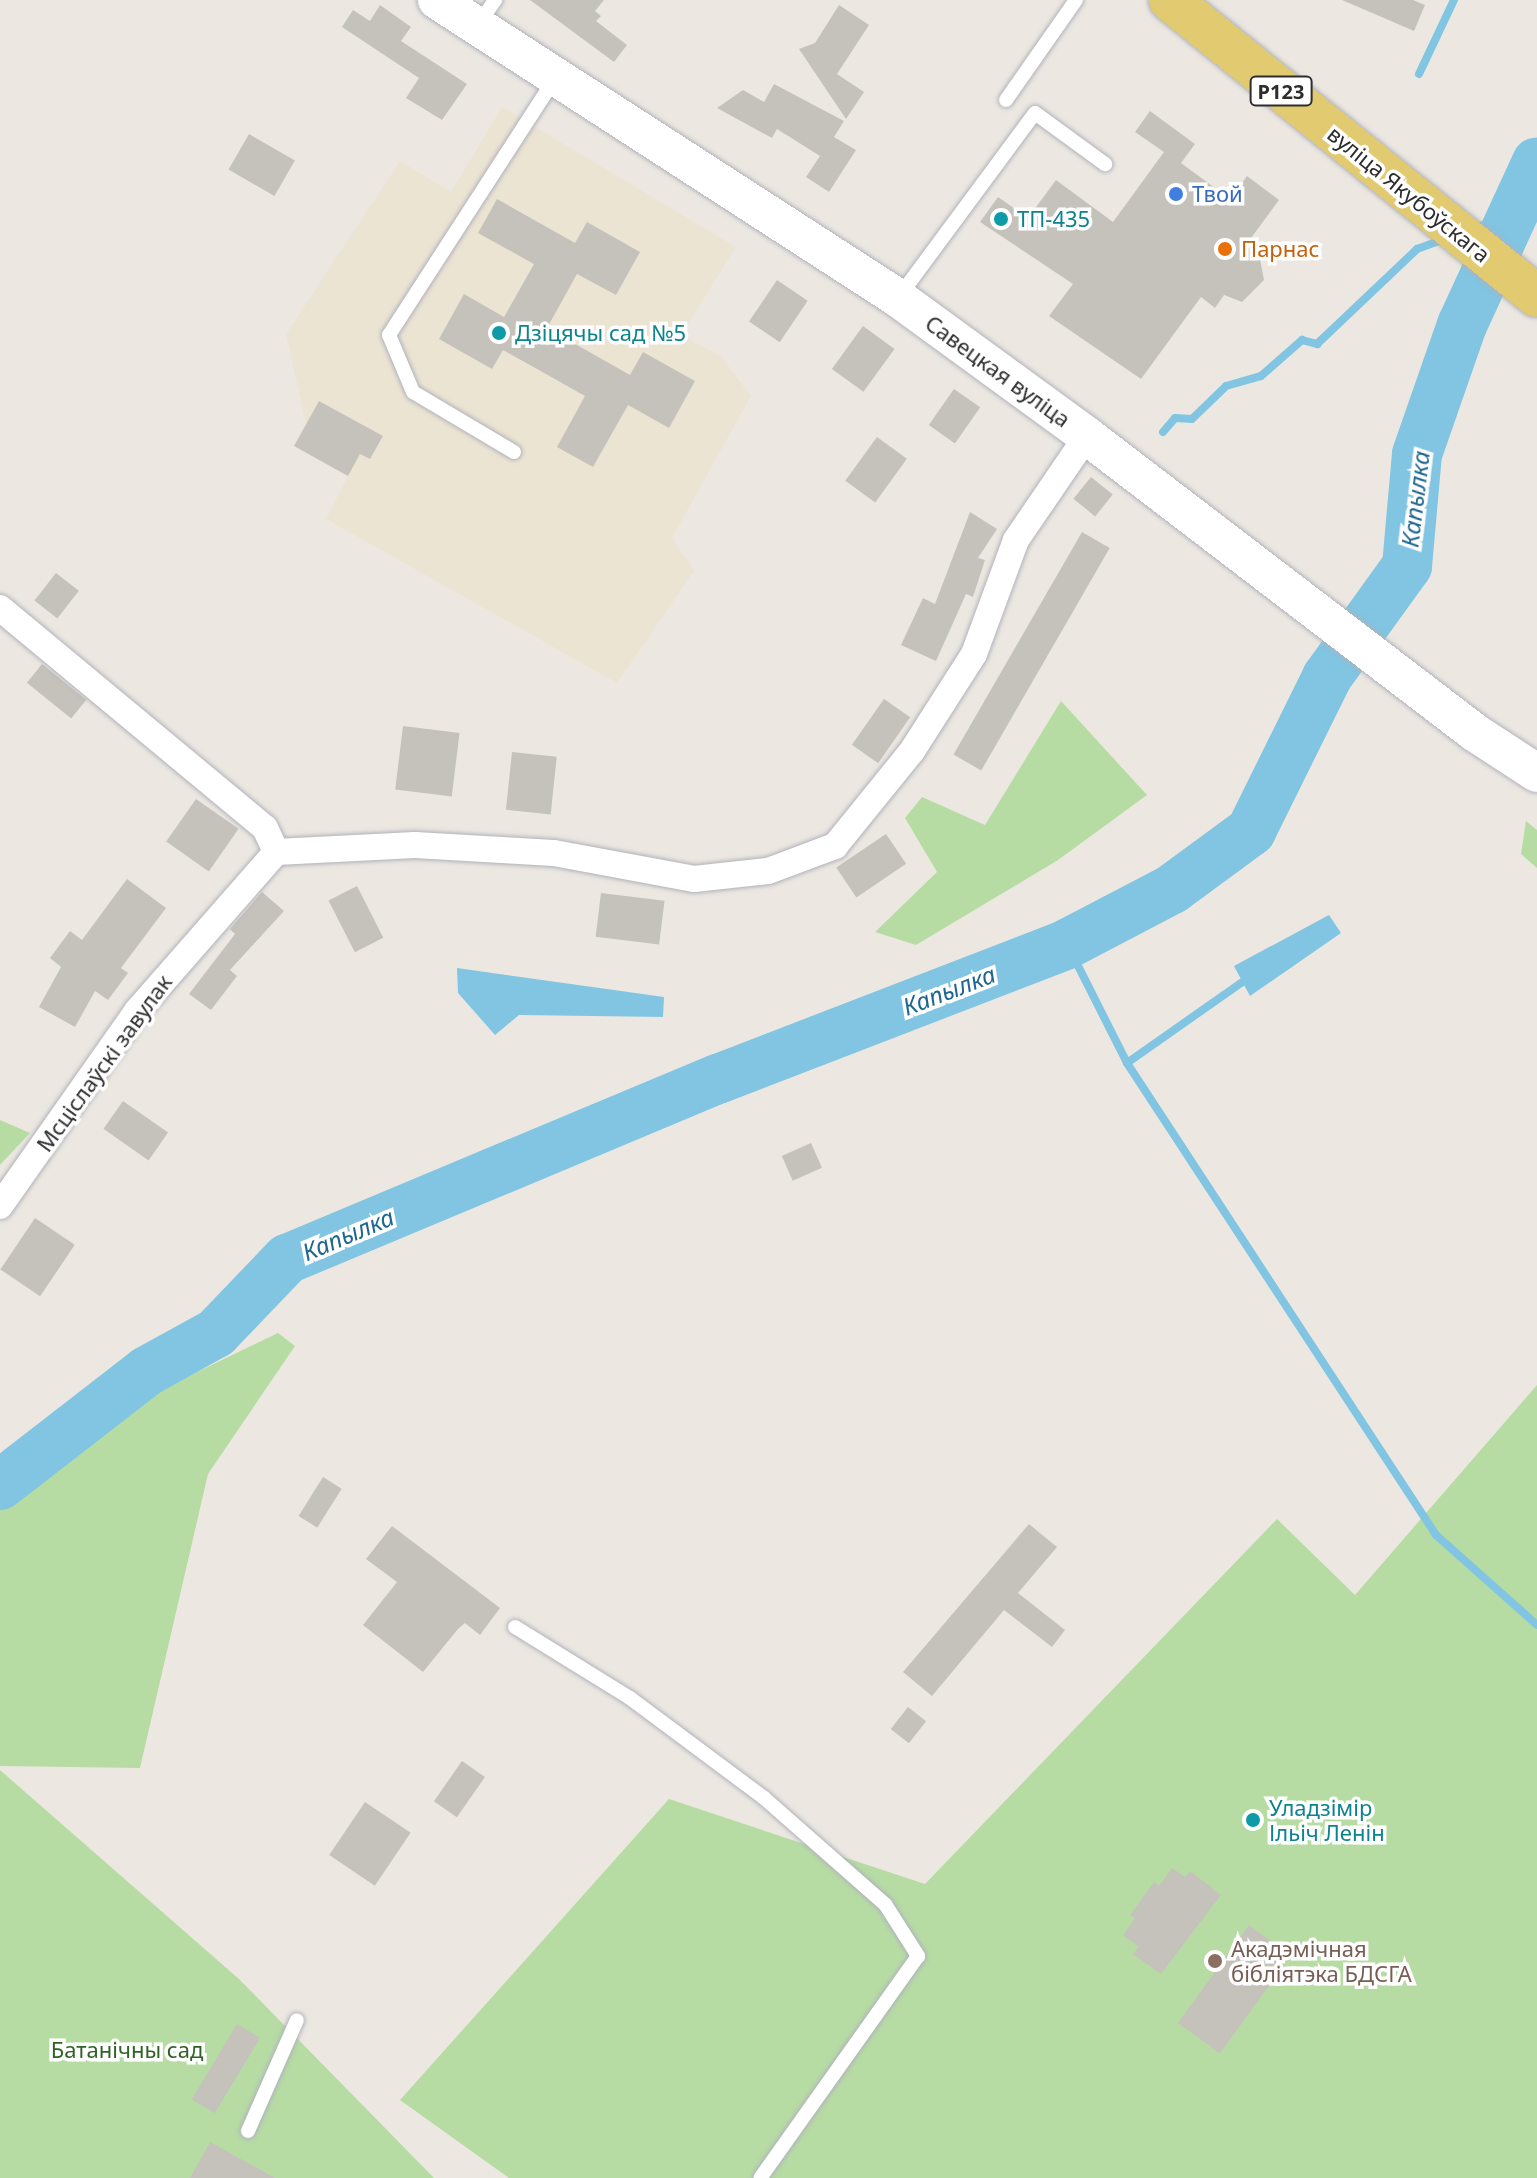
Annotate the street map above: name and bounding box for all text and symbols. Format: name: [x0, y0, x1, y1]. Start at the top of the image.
road number: Р123: [1249, 75, 1313, 107]
street label: вуліца Якубоўскага: [1322, 120, 1496, 268]
place label: Твой: [1192, 181, 1243, 207]
marker: Твой: [1167, 185, 1185, 203]
place label: ТП-435: [1017, 206, 1090, 232]
marker: ТП-435: [992, 210, 1010, 228]
place label: Парнас: [1241, 236, 1319, 262]
marker: Парнас: [1216, 240, 1234, 258]
street label: Савецкая вуліца: [920, 310, 1076, 432]
place label: Дзіцячы сад №5: [515, 320, 686, 346]
marker: Дзіцячы сад №5: [490, 324, 508, 342]
water label: Капылка: [1395, 449, 1435, 549]
water label: Капылка: [899, 959, 999, 1021]
street label: Мсціслаўскі завулак: [31, 969, 177, 1157]
water label: Капылка: [298, 1202, 398, 1266]
place label: Уладзімір Ільіч Ленін: [1269, 1794, 1385, 1846]
marker: Уладзімір Ільіч Ленін: [1244, 1811, 1262, 1829]
place label: Акадэмічная бібліятэка БДСГА: [1231, 1935, 1412, 1986]
marker: Акадэмічная бібліятэка БДСГА: [1206, 1952, 1224, 1970]
park label: Батанічны сад: [51, 2037, 203, 2063]

